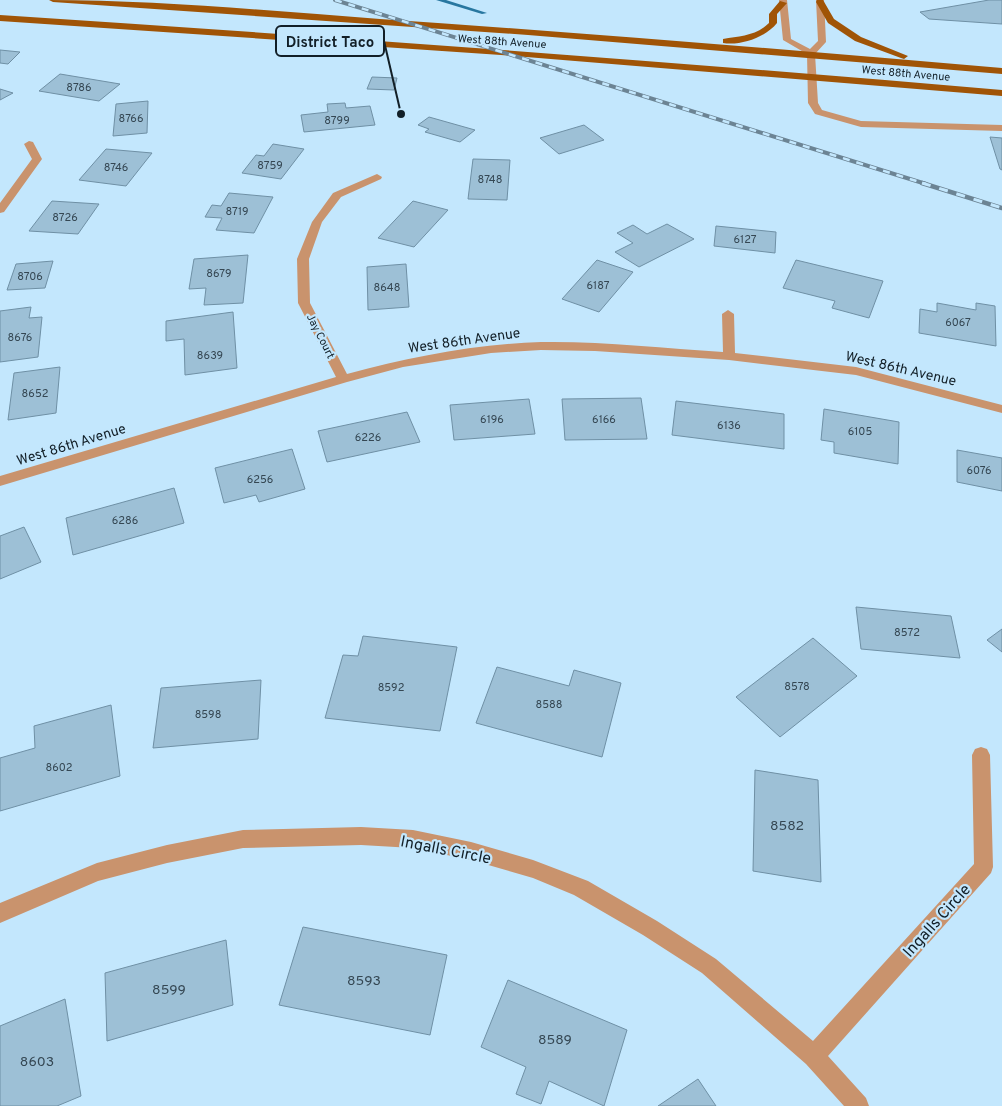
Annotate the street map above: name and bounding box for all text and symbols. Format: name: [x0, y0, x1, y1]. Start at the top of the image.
callout: District Taco: [276, 26, 384, 56]
street label: West 88th Avenue: [457, 32, 547, 52]
text: District Taco: [286, 34, 374, 53]
street label: West 88th Avenue: [861, 63, 951, 85]
house number: 8786: [66, 81, 92, 95]
house number: 8766: [119, 112, 143, 126]
house number: 8799: [324, 114, 350, 128]
house number: 8759: [257, 159, 283, 173]
house number: 8746: [104, 161, 128, 175]
house number: 8748: [478, 173, 502, 187]
house number: 8719: [225, 205, 249, 219]
house number: 8726: [52, 211, 78, 225]
house number: 6127: [733, 233, 757, 247]
house number: 8679: [206, 267, 232, 281]
house number: 8706: [17, 270, 43, 284]
house number: 6187: [586, 279, 610, 293]
house number: 8648: [374, 281, 400, 295]
street label: Jay Court: [303, 312, 337, 361]
house number: 6067: [945, 316, 971, 330]
street label: West 86th Avenue: [407, 325, 521, 358]
house number: 8676: [8, 331, 32, 345]
street label: West 86th Avenue: [844, 348, 958, 390]
house number: 8639: [197, 349, 223, 363]
house number: 8652: [22, 387, 48, 401]
house number: 6196: [480, 413, 504, 427]
house number: 6166: [592, 413, 616, 427]
house number: 6136: [717, 419, 741, 433]
street label: West 86th Avenue: [15, 421, 128, 470]
house number: 6105: [848, 425, 872, 439]
house number: 6226: [355, 431, 381, 445]
house number: 6076: [966, 464, 992, 478]
house number: 6256: [247, 473, 273, 487]
house number: 6286: [112, 514, 138, 528]
house number: 8572: [894, 626, 920, 640]
house number: 8578: [784, 680, 810, 694]
house number: 8592: [378, 681, 404, 695]
house number: 8588: [536, 698, 563, 712]
house number: 8598: [195, 708, 221, 722]
house number: 8602: [45, 761, 73, 775]
house number: 8582: [770, 818, 804, 835]
street label: Ingalls Circle: [399, 832, 493, 870]
street label: Ingalls Circle: [899, 880, 976, 962]
house number: 8593: [347, 973, 381, 990]
house number: 8599: [152, 982, 186, 999]
house number: 8589: [538, 1032, 572, 1049]
house number: 8603: [20, 1054, 54, 1071]

